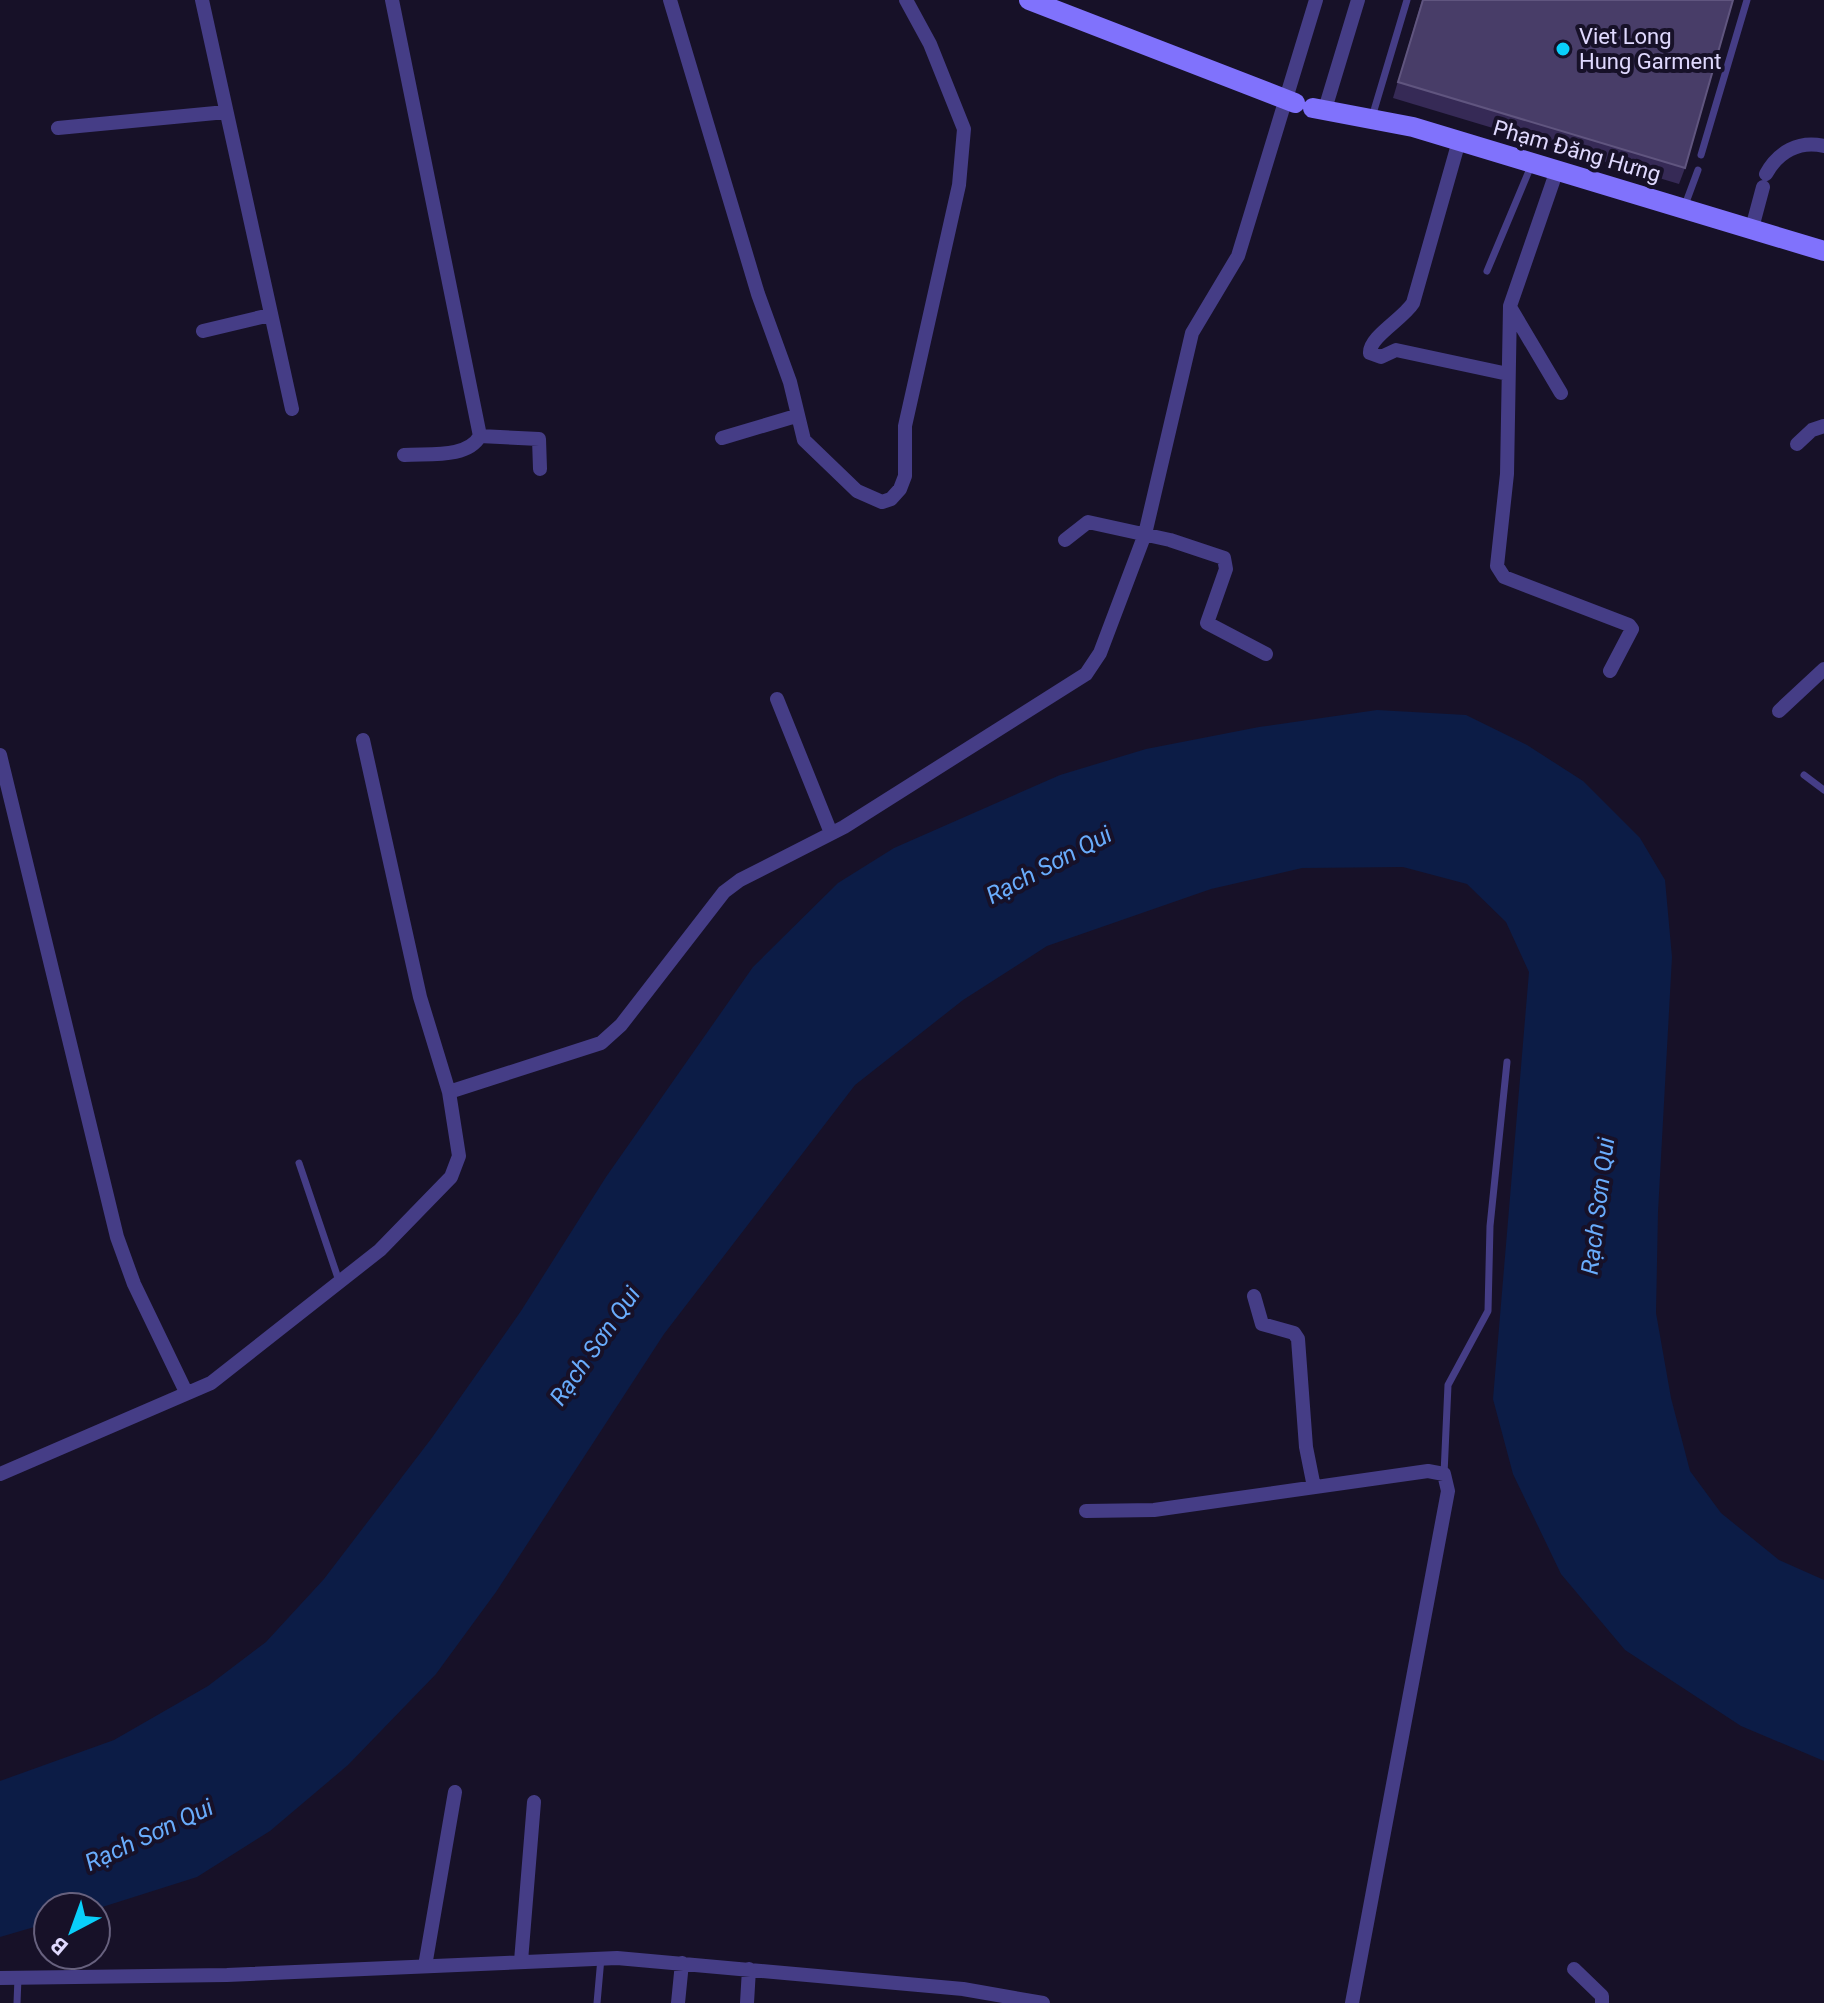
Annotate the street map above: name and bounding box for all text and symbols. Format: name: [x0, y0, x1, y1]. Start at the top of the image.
place label: Viet Long Hung Garment: [1579, 24, 1722, 74]
marker: Viet Long Hung Garment: [1554, 40, 1572, 58]
street label: Phạm Đăng Hưng: [1490, 115, 1664, 187]
water label: Rạch Sơn Qui: [981, 820, 1117, 910]
water label: Rạch Sơn Qui: [1576, 1135, 1620, 1276]
water label: Rạch Sơn Qui: [544, 1281, 646, 1411]
water label: Rạch Sơn Qui: [80, 1793, 218, 1877]
north arrow: [32, 1891, 112, 1971]
text: B: [46, 1932, 73, 1960]

